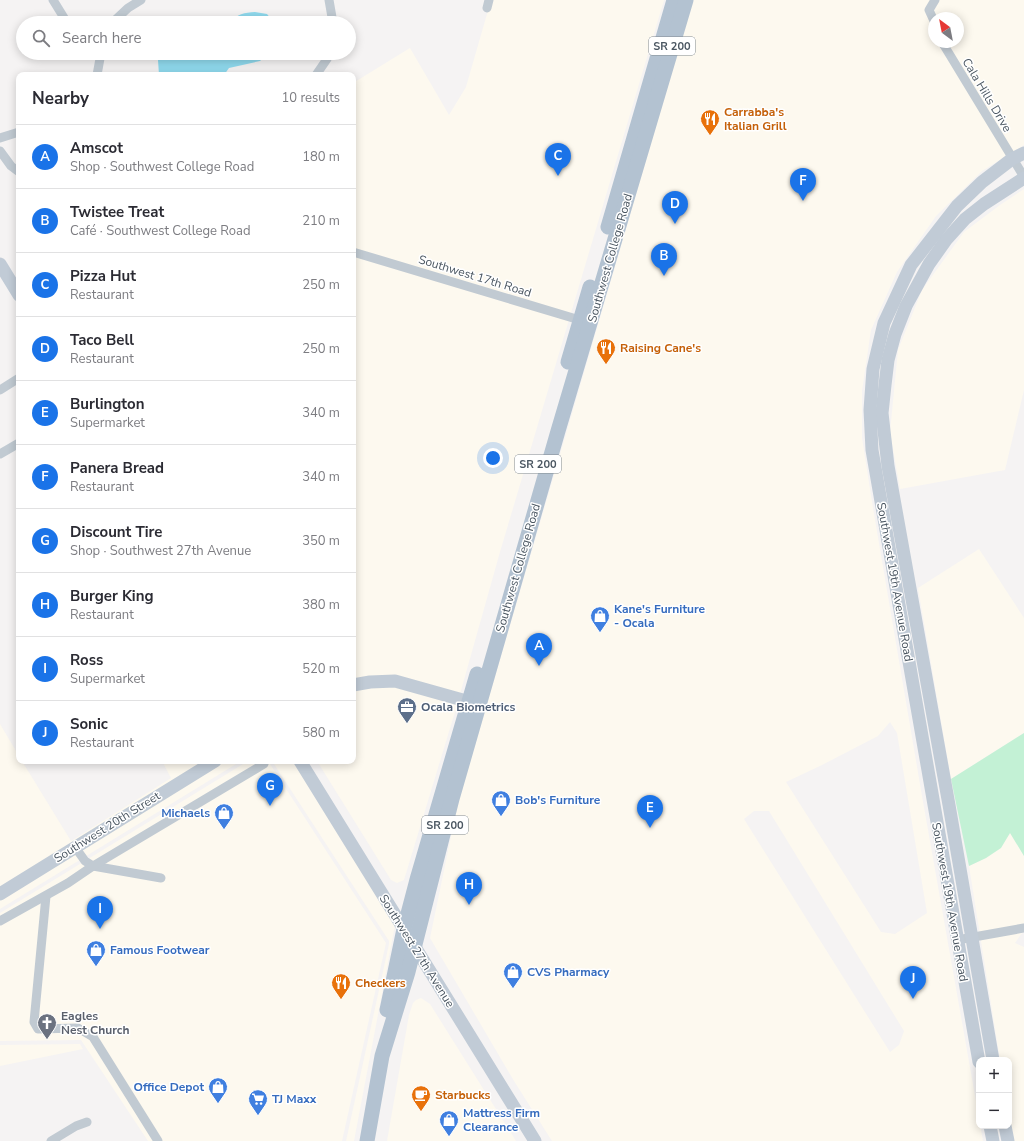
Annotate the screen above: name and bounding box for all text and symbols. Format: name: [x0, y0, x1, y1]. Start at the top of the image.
north arrow: [928, 12, 964, 48]
search box: [16, 16, 356, 60]
icon: search: [30, 27, 52, 49]
text: Search here: [62, 28, 142, 48]
road number: SR 200: [649, 37, 695, 55]
street label: Cala Hills Drive: [959, 55, 1015, 135]
text: Nearby: [32, 87, 89, 110]
text: 10 results: [281, 89, 340, 107]
place label: Carrabba's Italian Grill: [724, 104, 787, 134]
restaurant icon: Carrabba's Italian Grill: [699, 108, 721, 136]
text: Amscot: [70, 138, 123, 158]
pin: C: [545, 143, 571, 176]
text: A: [40, 148, 50, 166]
text: 180 m: [302, 148, 340, 166]
text: Shop · Southwest College Road: [70, 158, 254, 176]
pin: F: [790, 168, 816, 201]
pin: D: [662, 191, 688, 224]
street label: Southwest College Road: [584, 192, 636, 324]
text: Twistee Treat: [70, 202, 164, 222]
text: B: [41, 212, 49, 230]
text: 210 m: [302, 212, 340, 230]
text: Café · Southwest College Road: [70, 222, 251, 240]
pin: B: [651, 243, 677, 276]
street label: Southwest 17th Road: [416, 251, 534, 301]
text: Pizza Hut: [70, 266, 136, 286]
text: C: [41, 276, 49, 294]
text: 250 m: [302, 276, 340, 294]
text: Restaurant: [70, 286, 134, 304]
text: Taco Bell: [70, 330, 134, 350]
restaurant icon: Raising Cane's: [595, 337, 617, 365]
text: D: [40, 340, 50, 358]
text: 250 m: [302, 340, 340, 358]
place label: Raising Cane's: [620, 340, 701, 356]
text: Restaurant: [70, 350, 134, 368]
text: Burlington: [70, 394, 144, 414]
text: E: [41, 404, 49, 422]
text: 340 m: [302, 404, 340, 422]
text: Supermarket: [70, 414, 145, 432]
your location: [483, 448, 503, 468]
road number: SR 200: [515, 455, 561, 473]
text: Panera Bread: [70, 458, 164, 478]
text: F: [41, 468, 49, 486]
text: 340 m: [302, 468, 340, 486]
text: Restaurant: [70, 478, 134, 496]
street label: Southwest 19th Avenue Road: [873, 501, 917, 663]
street label: Southwest College Road: [492, 502, 544, 634]
text: Discount Tire: [70, 522, 162, 542]
text: G: [40, 532, 50, 550]
text: 350 m: [302, 532, 340, 550]
text: Shop · Southwest 27th Avenue: [70, 542, 251, 560]
text: Burger King: [70, 586, 154, 606]
text: H: [40, 596, 50, 614]
text: 380 m: [302, 596, 340, 614]
place label: Kane's Furniture - Ocala: [614, 601, 706, 631]
shop icon: Kane's Furniture - Ocala: [589, 605, 611, 633]
text: Restaurant: [70, 606, 134, 624]
pin: A: [526, 633, 552, 666]
text: Ross: [70, 650, 103, 670]
text: I: [43, 660, 47, 678]
text: 520 m: [302, 660, 340, 678]
text: Supermarket: [70, 670, 145, 688]
office icon: Ocala Biometrics: [396, 696, 418, 724]
place label: Ocala Biometrics: [421, 699, 516, 715]
text: Sonic: [70, 714, 108, 734]
text: J: [43, 724, 47, 742]
text: 580 m: [302, 724, 340, 742]
text: Restaurant: [70, 734, 134, 752]
pin: G: [257, 773, 283, 806]
street label: Southwest 20th Street: [51, 787, 164, 866]
shop icon: Bob's Furniture: [490, 789, 512, 817]
place label: Bob's Furniture: [515, 792, 601, 808]
pin: E: [637, 795, 663, 828]
shop icon: Michaels: [213, 802, 235, 830]
place label: Michaels: [161, 805, 210, 821]
road number: SR 200: [422, 816, 468, 834]
street label: Southwest 19th Avenue Road: [928, 821, 972, 983]
pin: H: [456, 872, 482, 905]
street label: Southwest 27th Avenue: [376, 891, 458, 1011]
pin: I: [87, 896, 113, 929]
shop icon: Famous Footwear: [85, 939, 107, 967]
place label: Famous Footwear: [110, 942, 210, 958]
shop icon: CVS Pharmacy: [502, 961, 524, 989]
place label: CVS Pharmacy: [527, 964, 610, 980]
pin: J: [900, 966, 926, 999]
restaurant icon: Checkers: [330, 972, 352, 1000]
place label: Checkers: [355, 975, 406, 991]
place label: Eagles Nest Church: [61, 1008, 130, 1038]
church icon: Eagles Nest Church: [36, 1012, 58, 1040]
map controls: [976, 1057, 1012, 1129]
button: +: [976, 1057, 1012, 1093]
shop icon: Office Depot: [207, 1076, 229, 1104]
place label: Office Depot: [134, 1079, 204, 1095]
cafe icon: Starbucks: [410, 1084, 432, 1112]
place label: Starbucks: [435, 1087, 491, 1103]
supermarket icon: TJ Maxx: [247, 1088, 269, 1116]
place label: TJ Maxx: [272, 1091, 317, 1107]
button: −: [976, 1093, 1012, 1129]
place label: Mattress Firm Clearance: [463, 1105, 540, 1135]
shop icon: Mattress Firm Clearance: [438, 1109, 460, 1137]

